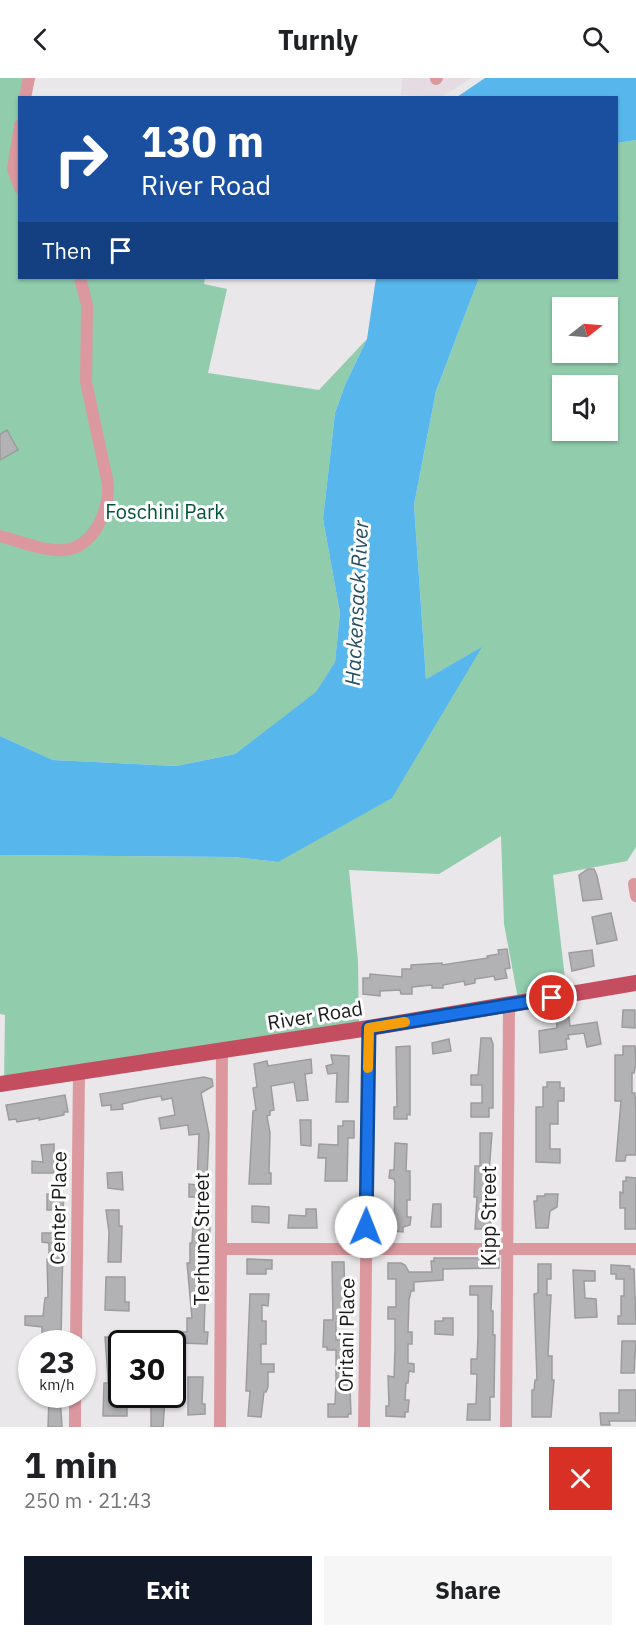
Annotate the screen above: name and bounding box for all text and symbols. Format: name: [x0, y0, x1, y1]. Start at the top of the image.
text: Turnly: [278, 22, 358, 57]
icon: back: [24, 23, 57, 56]
icon: search: [579, 23, 612, 56]
text: 130 m: [141, 114, 264, 169]
icon: right: [42, 120, 120, 198]
text: River Road: [141, 167, 271, 202]
icon: arrive: [104, 234, 137, 267]
text: Then: [42, 236, 92, 265]
north arrow: [552, 297, 618, 363]
map controls: [552, 297, 618, 441]
button: sound: [552, 375, 618, 441]
park label: Foschini Park: [105, 498, 225, 525]
water label: Hackensack River: [338, 518, 374, 686]
pin: [526, 972, 577, 1023]
icon: arrive: [535, 981, 568, 1014]
street label: River Road: [265, 994, 365, 1036]
street label: Center Place: [44, 1151, 72, 1265]
street label: Kipp Street: [475, 1166, 502, 1266]
street label: Terhune Street: [188, 1172, 215, 1306]
position arrow: [334, 1195, 398, 1259]
street label: Oritani Place: [332, 1278, 360, 1392]
speed limit sign: 30: [108, 1330, 186, 1408]
text: 23: [39, 1342, 75, 1381]
text: km/h: [39, 1375, 75, 1394]
text: 1 min: [24, 1441, 118, 1488]
button: close: [549, 1447, 612, 1510]
text: 250 m · 21:43: [24, 1487, 152, 1514]
button: Exit: [24, 1556, 312, 1625]
button: Share: [324, 1556, 612, 1625]

